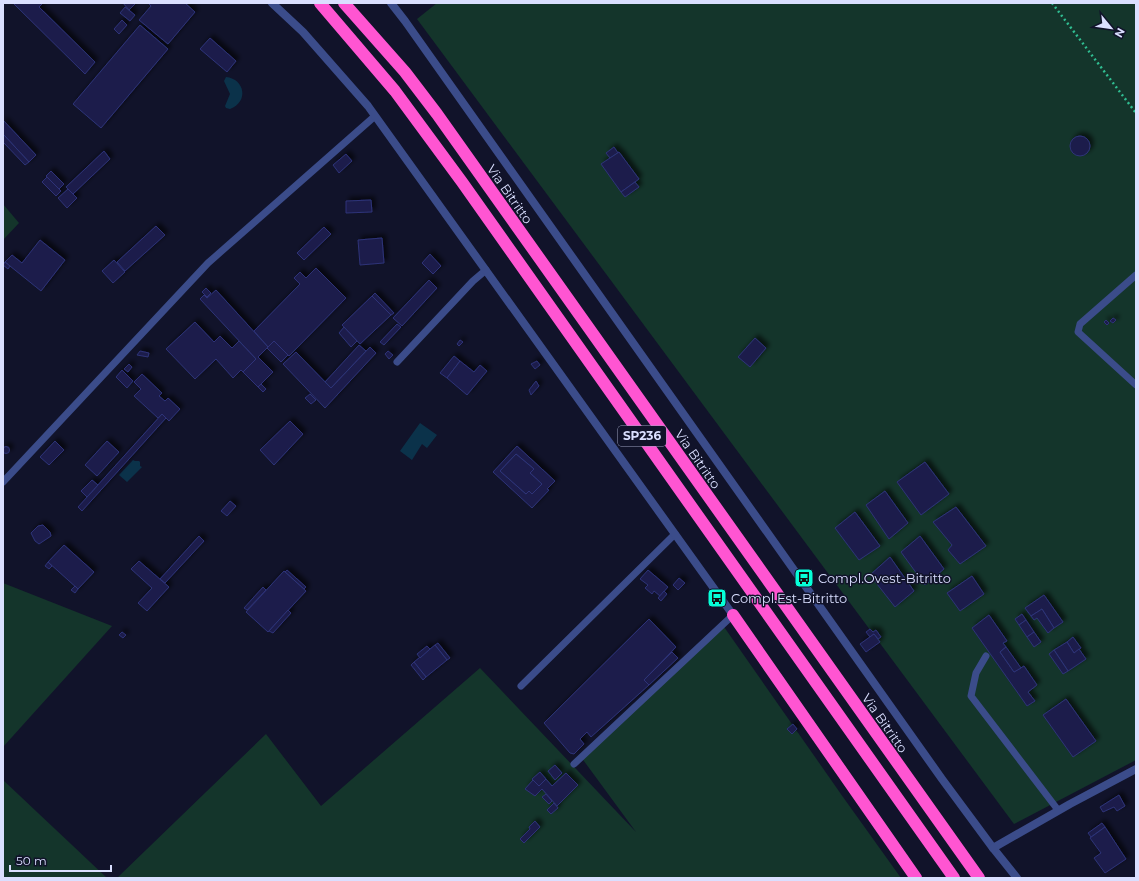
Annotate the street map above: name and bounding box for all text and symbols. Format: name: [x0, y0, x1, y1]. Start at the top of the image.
north arrow: [1091, 8, 1131, 48]
text: N: [1111, 26, 1128, 40]
street label: Via Bitritto: [484, 161, 536, 227]
road number: SP236: [618, 426, 666, 446]
street label: Via Bitritto: [672, 426, 724, 492]
bus stop icon: Compl.Ovest-Bitritto: [793, 567, 815, 589]
place label: Compl.Ovest-Bitritto: [818, 570, 951, 586]
bus stop icon: Compl.Est-Bitritto: [706, 587, 728, 609]
place label: Compl.Est-Bitritto: [731, 590, 847, 606]
street label: Via Bitritto: [859, 690, 911, 756]
scale bar: [10, 847, 111, 873]
text: 50 m: [16, 853, 47, 868]

